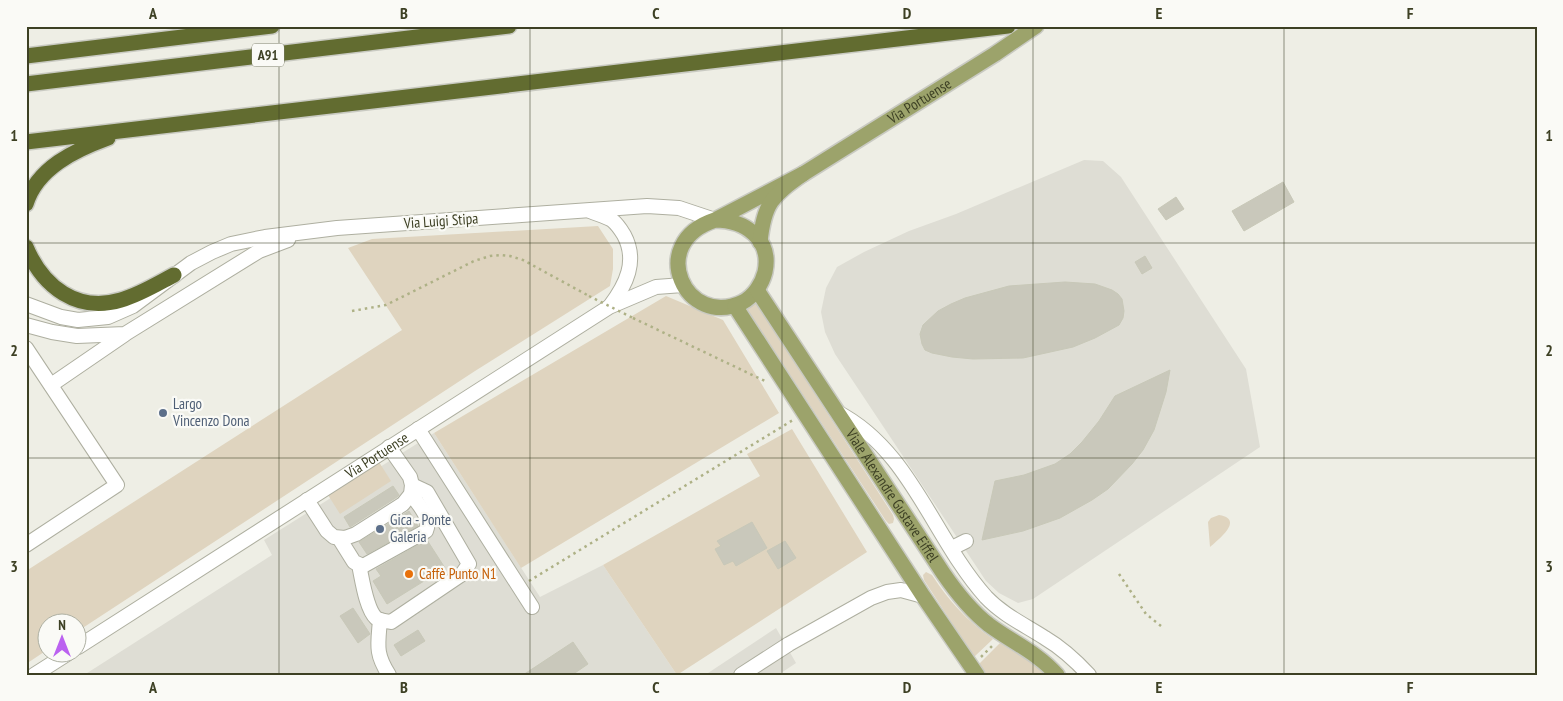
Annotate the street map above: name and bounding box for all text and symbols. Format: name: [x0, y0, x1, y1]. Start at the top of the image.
text: A: [148, 3, 158, 23]
text: B: [400, 3, 408, 23]
text: C: [652, 3, 660, 23]
text: D: [903, 3, 912, 23]
text: E: [1156, 3, 1163, 23]
text: F: [1407, 3, 1414, 23]
road number: A91: [252, 44, 284, 66]
street label: Via Portuense: [883, 74, 955, 128]
text: 1: [10, 125, 18, 145]
text: 1: [1545, 125, 1553, 145]
street label: Via Luigi Stipa: [402, 208, 479, 233]
text: 2: [10, 340, 18, 360]
text: 2: [1545, 340, 1553, 360]
place label: Largo Vincenzo Dona: [172, 394, 249, 430]
marker: Largo Vincenzo Dona: [157, 407, 169, 419]
street label: Viale Alexandre Gustave Eiffel: [841, 424, 943, 566]
street label: Via Portuense: [341, 428, 412, 483]
place label: Gica - Ponte Galeria: [390, 510, 451, 546]
marker: Gica - Ponte Galeria: [374, 523, 386, 535]
text: 3: [10, 556, 18, 576]
text: 3: [1545, 556, 1553, 576]
place label: Caffè Punto N1: [419, 564, 497, 583]
marker: Caffè Punto N1: [403, 568, 415, 580]
north arrow: [38, 614, 88, 664]
text: N: [58, 616, 66, 634]
text: A: [148, 677, 158, 697]
text: B: [400, 677, 408, 697]
text: C: [652, 677, 660, 697]
text: D: [903, 677, 912, 697]
text: E: [1156, 677, 1163, 697]
text: F: [1407, 677, 1414, 697]

